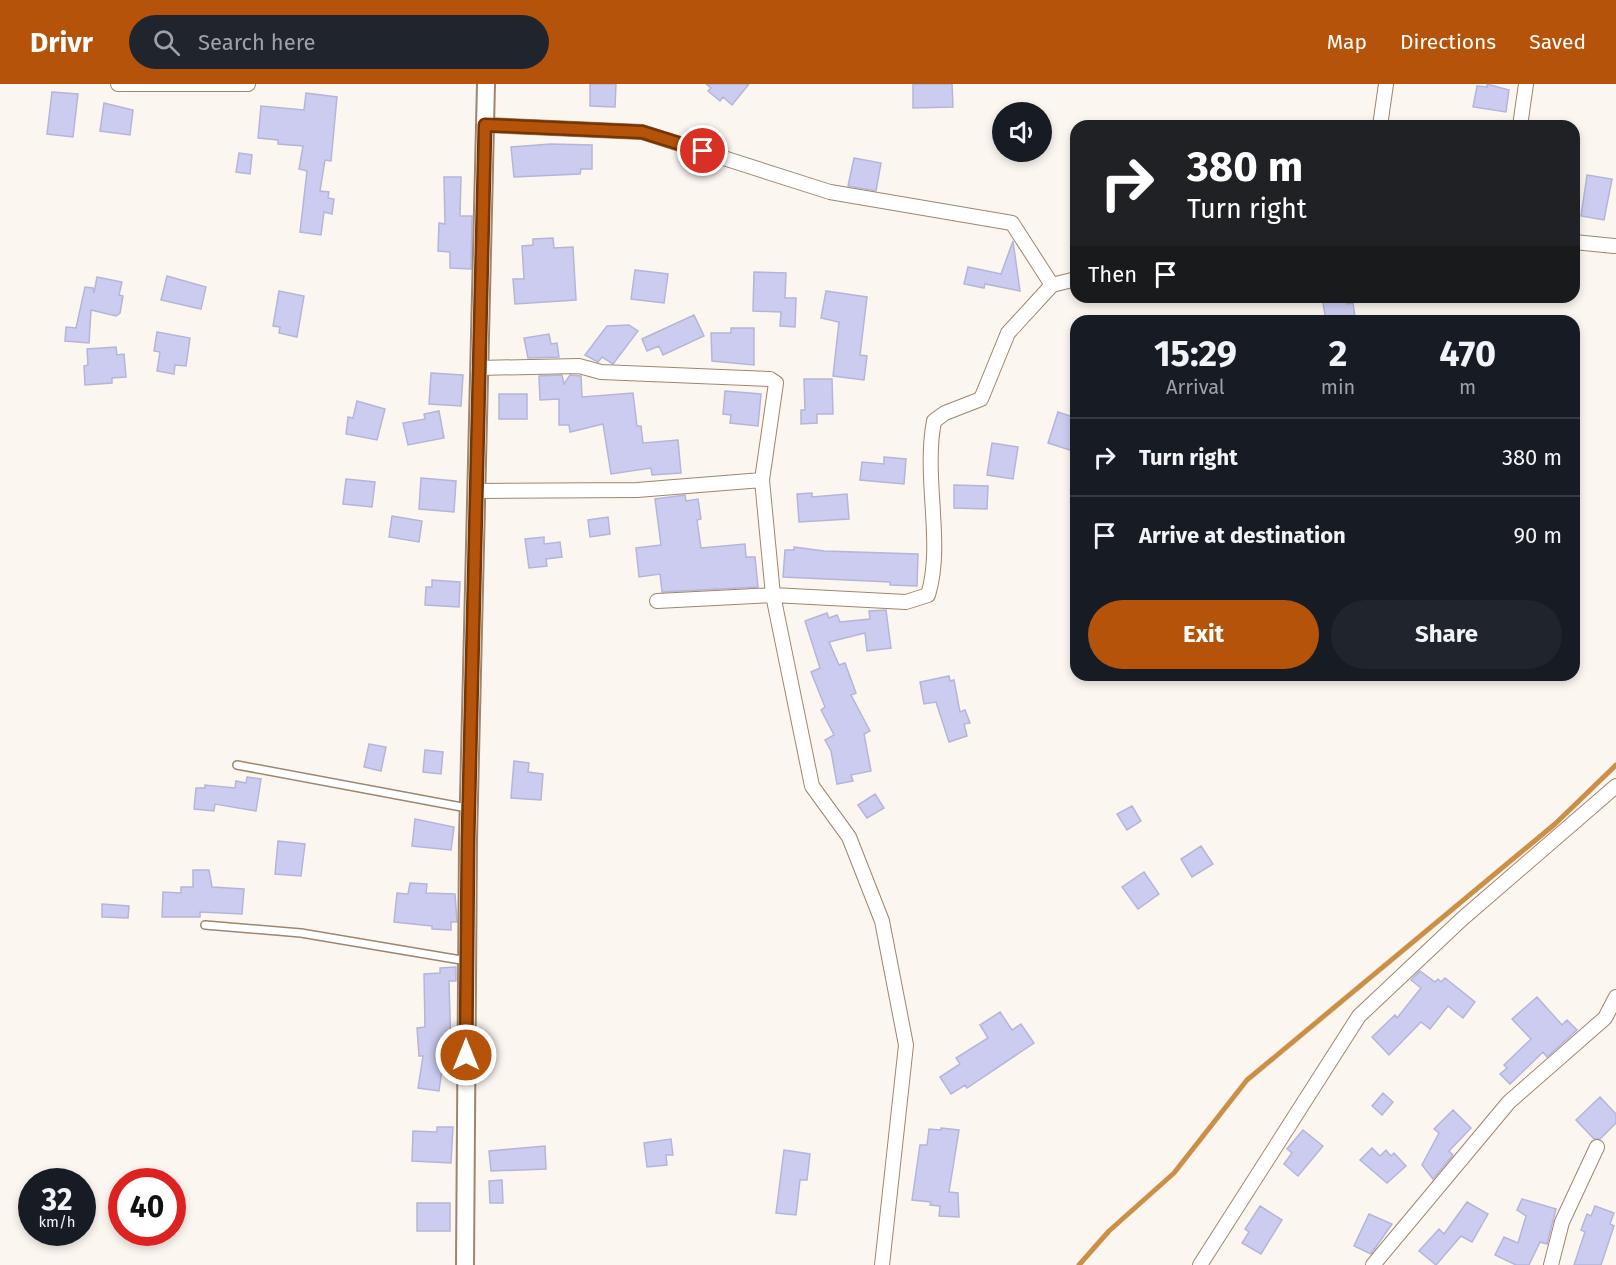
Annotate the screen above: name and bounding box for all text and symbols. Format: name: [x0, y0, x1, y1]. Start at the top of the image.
search box: [129, 15, 549, 69]
text: Drivr: [30, 26, 93, 59]
icon: search: [150, 26, 183, 59]
text: Search here: [198, 29, 315, 56]
text: Map: [1327, 29, 1367, 55]
text: Directions: [1400, 29, 1496, 55]
text: Saved: [1529, 29, 1586, 55]
map controls: [992, 102, 1052, 162]
button: sound: [992, 102, 1052, 162]
pin: [677, 125, 728, 176]
icon: arrive: [686, 134, 719, 167]
text: 380 m: [1187, 142, 1303, 192]
icon: right: [1088, 144, 1166, 222]
text: Turn right: [1187, 193, 1307, 225]
icon: arrive: [1149, 258, 1182, 291]
text: Then: [1088, 261, 1137, 288]
text: 15:29: [1154, 332, 1237, 376]
text: 2: [1329, 332, 1347, 376]
text: 470: [1439, 332, 1496, 376]
text: Arrival: [1166, 375, 1225, 399]
text: min: [1321, 375, 1355, 399]
text: m: [1459, 375, 1476, 399]
icon: right: [1088, 441, 1121, 474]
text: Turn right: [1139, 444, 1238, 471]
text: 380 m: [1502, 444, 1562, 471]
icon: arrive: [1088, 519, 1121, 552]
text: Arrive at destination: [1139, 522, 1346, 549]
text: 90 m: [1513, 522, 1562, 549]
button: Exit: [1088, 600, 1319, 669]
button: Share: [1331, 600, 1562, 669]
position arrow: [434, 1023, 498, 1087]
speed limit sign: 40: [108, 1168, 186, 1246]
text: 32: [42, 1182, 72, 1218]
text: km/h: [38, 1213, 76, 1231]

